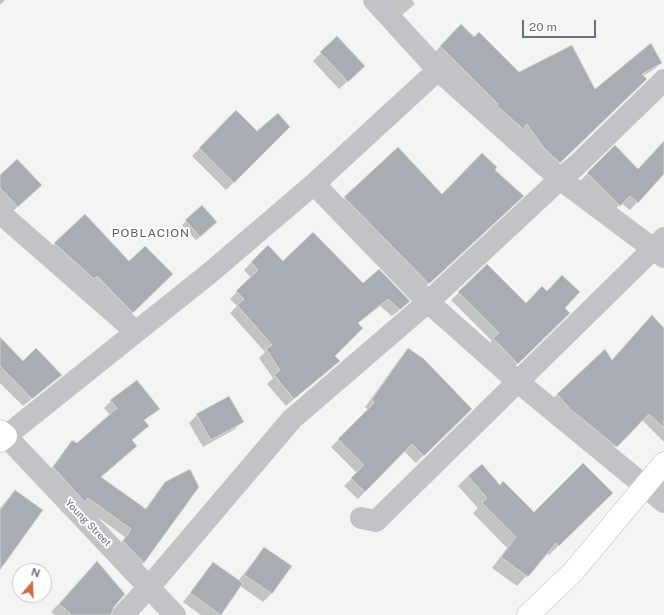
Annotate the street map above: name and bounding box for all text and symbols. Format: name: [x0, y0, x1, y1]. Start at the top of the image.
scale bar: [524, 12, 598, 38]
text: 20 m: [529, 20, 557, 34]
district label: POBLACION: [112, 226, 190, 240]
street label: Young Street: [63, 497, 113, 549]
north arrow: [12, 563, 52, 603]
text: N: [30, 566, 42, 580]

